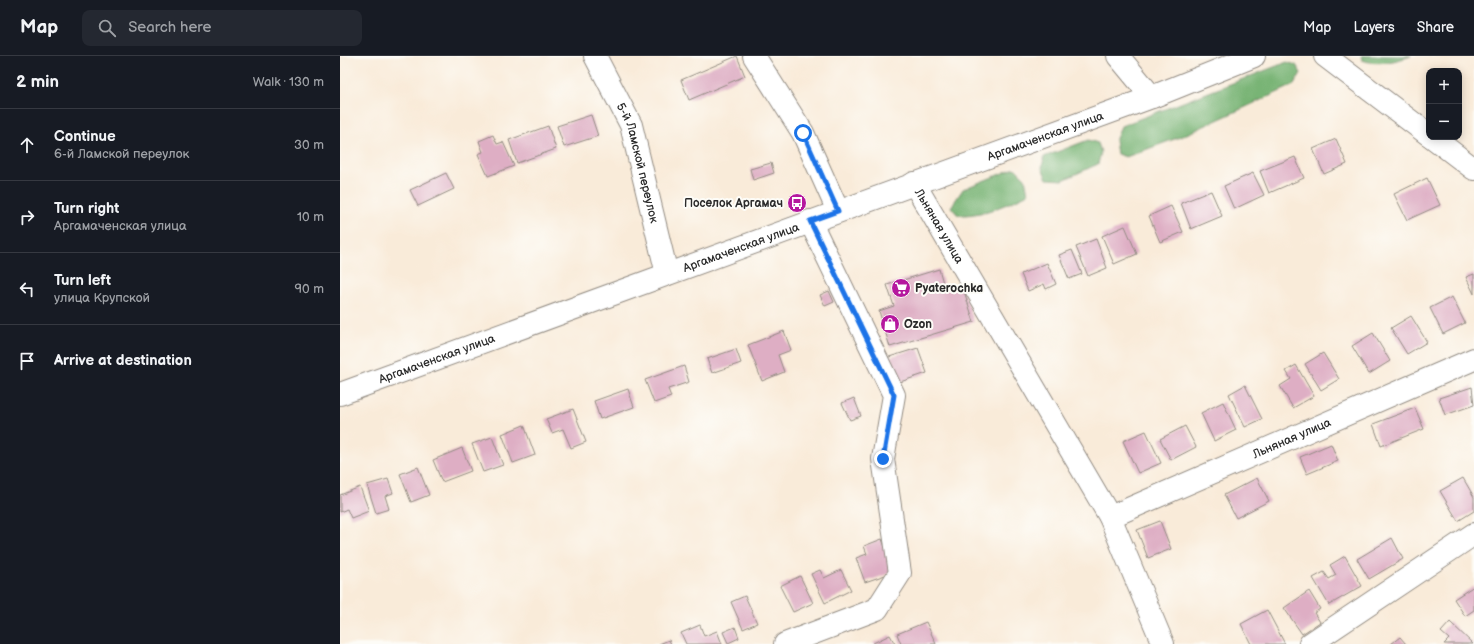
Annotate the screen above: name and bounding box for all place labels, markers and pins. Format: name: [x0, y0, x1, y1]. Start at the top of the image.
bus stop icon: Поселок Аргамач: [786, 192, 808, 214]
place label: Поселок Аргамач: [684, 196, 783, 211]
supermarket icon: Pyaterochka: [890, 277, 912, 299]
place label: Pyaterochka: [915, 281, 983, 296]
shop icon: Ozon: [879, 313, 901, 335]
place label: Ozon: [904, 317, 932, 332]

